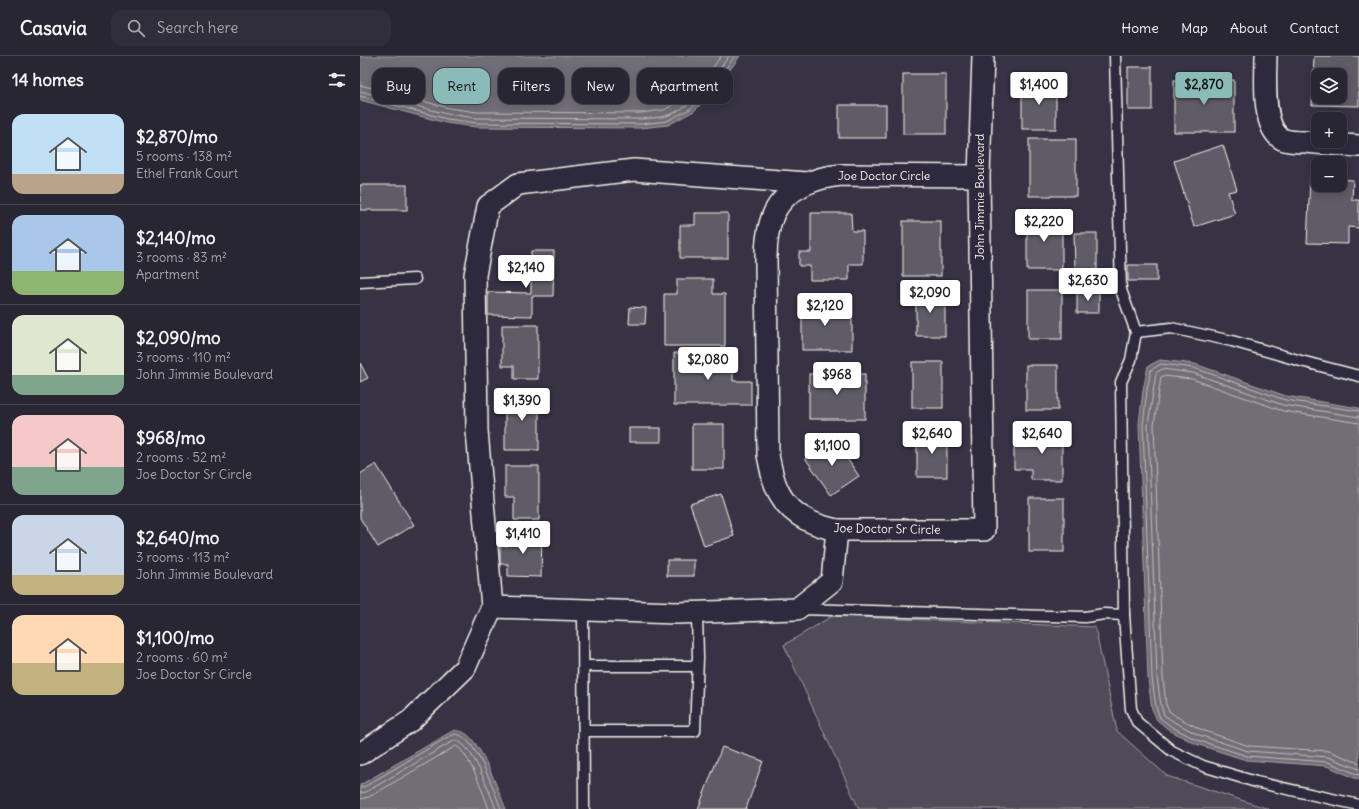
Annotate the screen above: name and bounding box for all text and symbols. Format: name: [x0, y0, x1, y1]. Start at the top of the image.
search box: [111, 10, 391, 46]
text: Casavia: [20, 16, 87, 40]
icon: search: [125, 17, 147, 39]
text: Search here: [157, 18, 238, 37]
text: Home: [1121, 19, 1159, 37]
text: Map: [1181, 19, 1208, 37]
text: About: [1230, 19, 1268, 37]
text: Contact: [1290, 19, 1339, 37]
chip: Buy: [372, 68, 425, 104]
chip: Rent: [433, 68, 490, 104]
chip: Filters: [498, 68, 564, 104]
chip: New: [572, 68, 629, 104]
chip: Apartment: [637, 68, 733, 104]
map controls: [1311, 68, 1347, 192]
button: layers: [1311, 68, 1347, 104]
text: 14 homes: [12, 69, 84, 91]
icon: filters: [326, 69, 348, 91]
pin: $1,400: [1006, 72, 1072, 106]
pin: $2,870: [1171, 72, 1237, 106]
text: $1,400: [1019, 76, 1059, 93]
text: $2,870: [1184, 76, 1224, 93]
button: +: [1311, 112, 1347, 148]
text: $2,870/mo: [136, 126, 218, 148]
icon: home: [44, 130, 92, 178]
street label: John Jimmie Boulevard: [972, 134, 987, 260]
text: 5 rooms · 138 m²: [136, 148, 232, 165]
button: −: [1311, 156, 1347, 192]
text: Ethel Frank Court: [136, 165, 238, 182]
street label: Joe Doctor Circle: [838, 168, 930, 183]
pin: $2,220: [1011, 209, 1077, 243]
text: $2,220: [1024, 213, 1064, 230]
text: $2,140/mo: [136, 227, 216, 249]
icon: home: [44, 231, 92, 279]
text: 3 rooms · 83 m²: [136, 249, 227, 266]
pin: $2,140: [493, 255, 559, 289]
text: $2,140: [507, 259, 545, 276]
text: Apartment: [136, 266, 199, 283]
pin: $2,630: [1055, 268, 1121, 302]
text: $2,630: [1068, 272, 1108, 289]
pin: $2,090: [897, 280, 963, 314]
text: $2,090: [909, 284, 951, 301]
pin: $2,120: [792, 293, 858, 327]
text: $2,120: [806, 297, 844, 314]
text: $2,090/mo: [136, 327, 221, 349]
icon: home: [44, 331, 92, 379]
pin: $2,080: [675, 347, 741, 381]
text: 3 rooms · 110 m²: [136, 349, 231, 366]
text: $2,080: [687, 351, 729, 368]
pin: $968: [813, 362, 861, 396]
text: John Jimmie Boulevard: [136, 366, 273, 383]
text: $968: [822, 366, 852, 383]
pin: $1,390: [489, 388, 555, 422]
text: $1,390: [503, 392, 541, 409]
pin: $2,640: [899, 421, 965, 455]
pin: $2,640: [1009, 421, 1075, 455]
text: $2,640: [912, 425, 952, 442]
text: $2,640: [1022, 425, 1062, 442]
text: $968/mo: [136, 427, 205, 449]
icon: home: [44, 431, 92, 479]
pin: $1,100: [799, 433, 865, 467]
text: $1,100: [814, 437, 850, 454]
text: 2 rooms · 52 m²: [136, 449, 226, 466]
text: Joe Doctor Sr Circle: [136, 466, 252, 483]
street label: Joe Doctor Sr Circle: [833, 520, 941, 537]
pin: $1,410: [490, 521, 556, 555]
text: $1,410: [505, 525, 541, 542]
text: $2,640/mo: [136, 527, 219, 549]
icon: home: [44, 531, 92, 579]
text: 3 rooms · 113 m²: [136, 549, 230, 566]
text: John Jimmie Boulevard: [136, 566, 273, 583]
text: $1,100/mo: [136, 627, 214, 649]
icon: home: [44, 631, 92, 679]
text: 2 rooms · 60 m²: [136, 649, 228, 666]
text: Joe Doctor Sr Circle: [136, 666, 252, 683]

